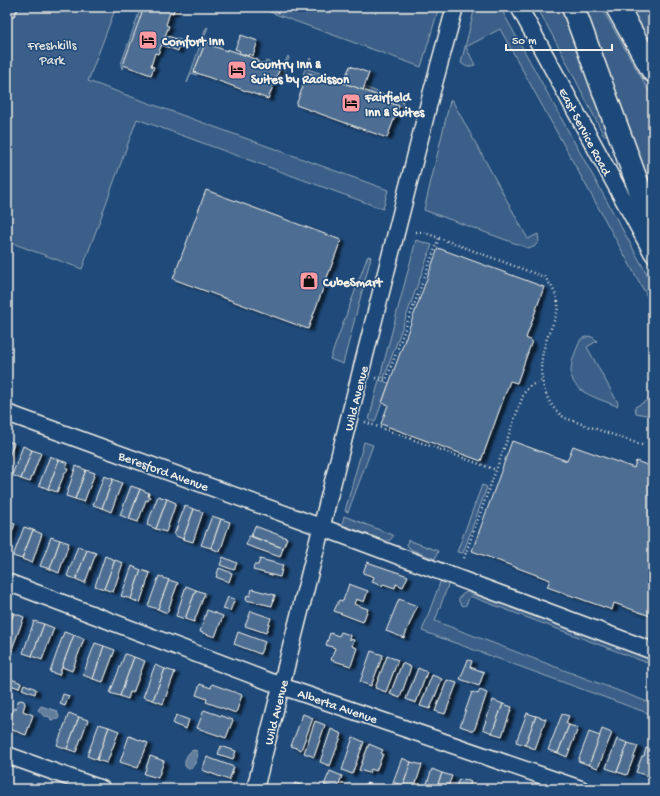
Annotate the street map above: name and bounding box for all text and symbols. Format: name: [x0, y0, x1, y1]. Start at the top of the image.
scale bar: [506, 26, 612, 52]
hotel icon: Comfort Inn: [137, 29, 159, 51]
place label: Comfort Inn: [161, 34, 225, 50]
text: 50 m: [512, 35, 537, 49]
park label: Freshkills Park: [27, 39, 78, 69]
place label: Country Inn & Suites by Radisson: [250, 58, 350, 88]
hotel icon: Country Inn & Suites by Radisson: [226, 59, 248, 81]
street label: East Service Road: [554, 86, 614, 180]
place label: Fairfield Inn & Suites: [364, 90, 426, 121]
hotel icon: Fairfield Inn & Suites: [340, 92, 362, 114]
shop icon: CubeSmart: [298, 270, 320, 292]
place label: CubeSmart: [322, 276, 384, 291]
street label: Wild Avenue: [342, 364, 373, 433]
street label: Beresford Avenue: [115, 449, 210, 496]
street label: Wild Avenue: [262, 678, 293, 747]
street label: Alberta Avenue: [295, 687, 379, 728]

